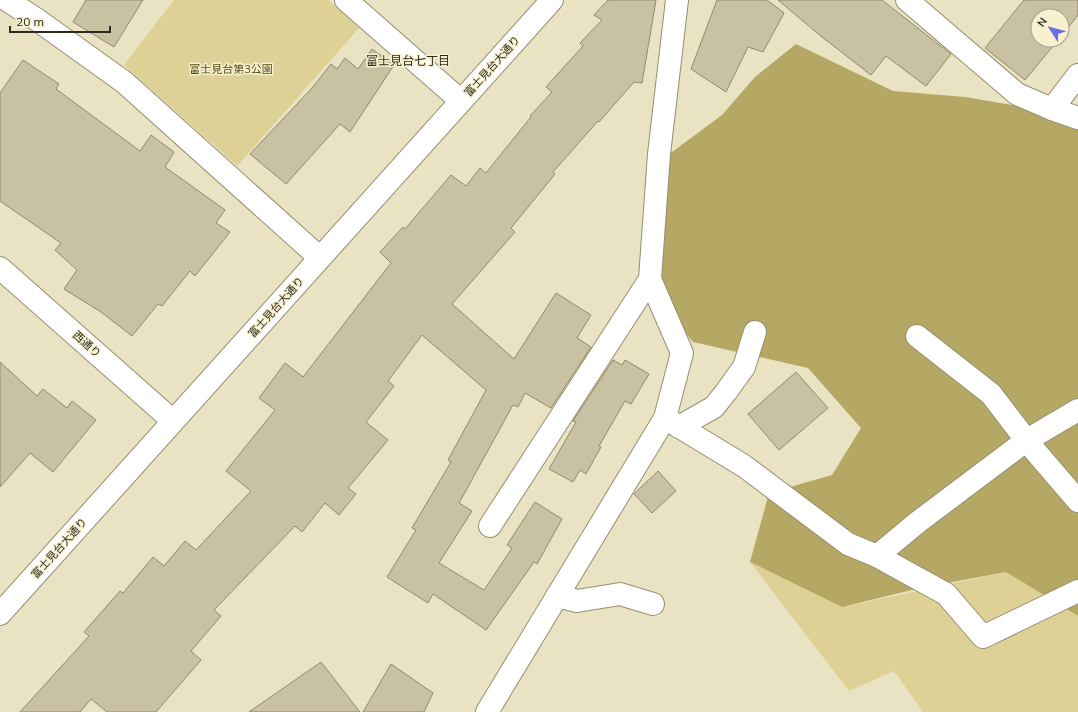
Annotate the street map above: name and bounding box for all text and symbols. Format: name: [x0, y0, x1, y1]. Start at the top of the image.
scale bar: [10, 8, 110, 34]
north arrow: [1030, 8, 1070, 48]
text: 20 m: [16, 14, 44, 29]
text: N: [1034, 15, 1050, 30]
street label: 富士見台大通り: [461, 33, 523, 99]
district label: 富士見台七丁目: [366, 53, 450, 68]
park label: 富士見台第3公園: [189, 62, 273, 76]
street label: 富士見台大通り: [245, 274, 307, 340]
street label: 西通り: [70, 328, 104, 360]
street label: 富士見台大通り: [28, 515, 90, 581]

